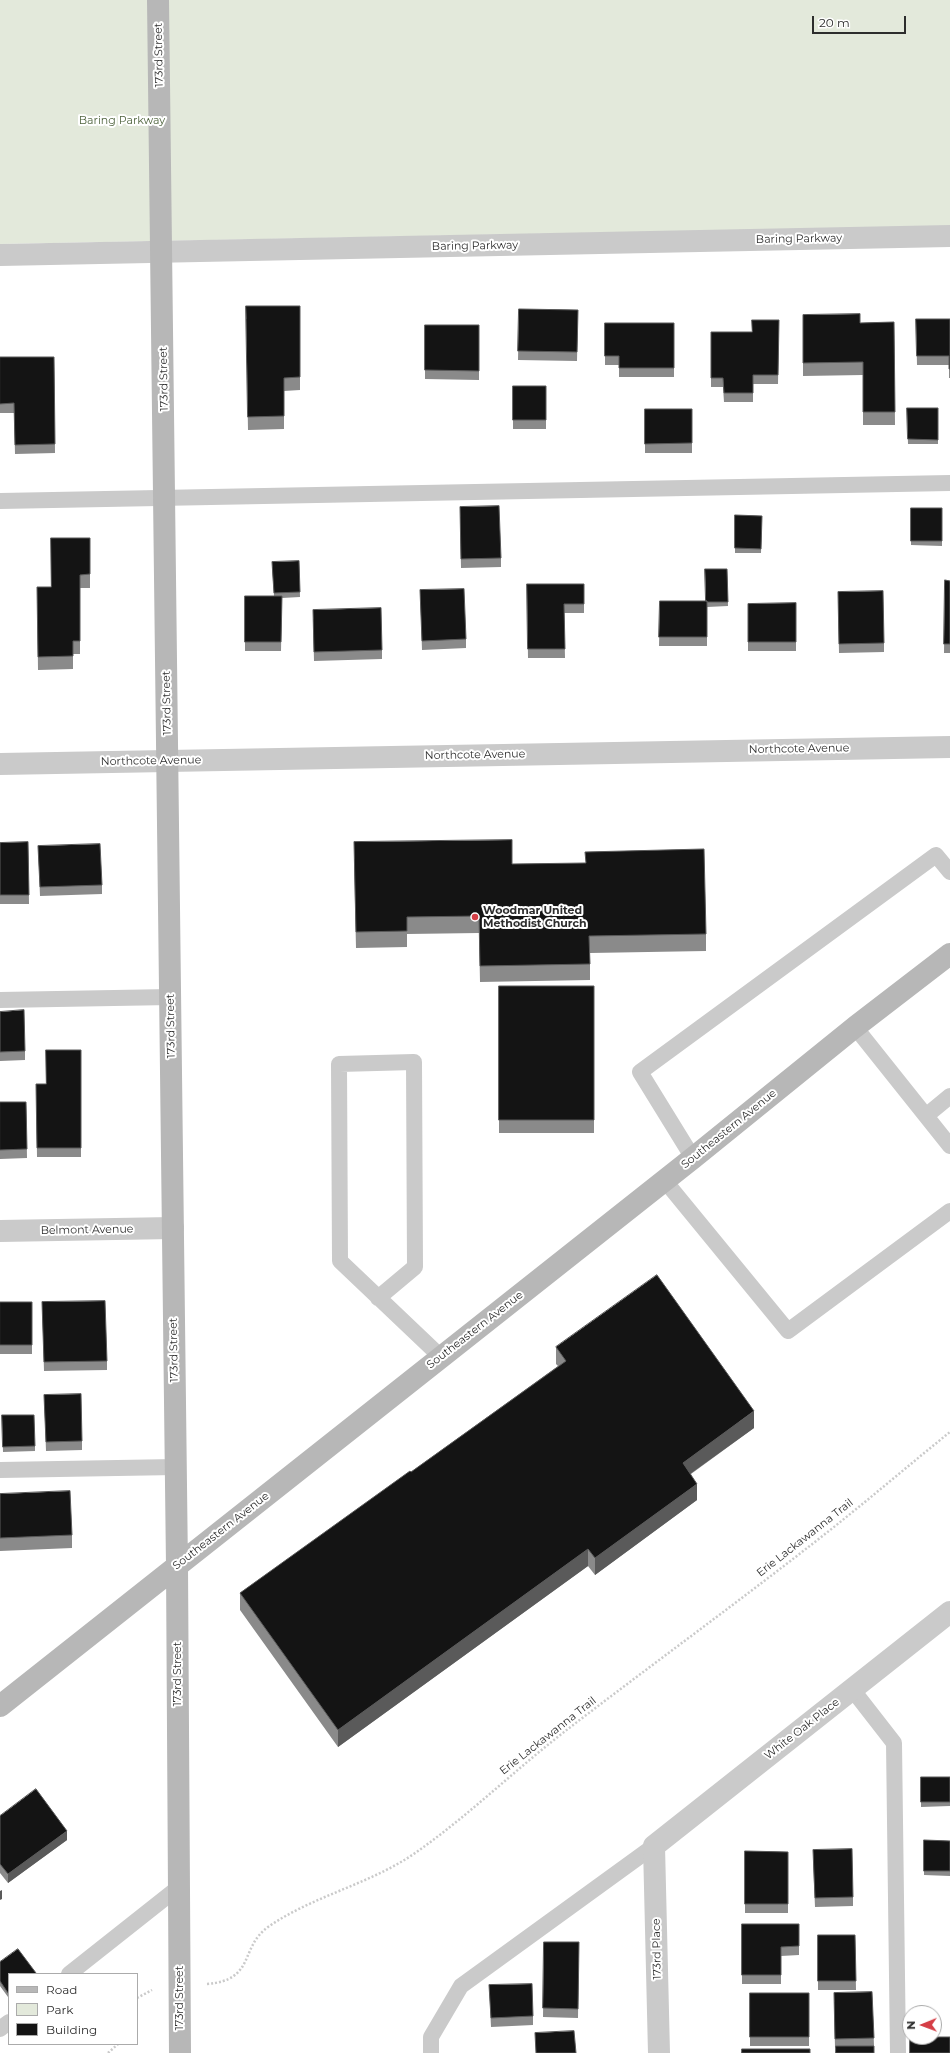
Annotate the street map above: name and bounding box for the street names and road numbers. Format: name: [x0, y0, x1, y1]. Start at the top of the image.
street label: 173rd Street: [152, 23, 166, 87]
street label: Baring Parkway: [756, 232, 842, 246]
street label: Baring Parkway: [432, 239, 518, 253]
street label: 173rd Street: [157, 347, 171, 411]
street label: 173rd Street: [160, 671, 174, 735]
street label: Northcote Avenue: [749, 742, 849, 756]
street label: Northcote Avenue: [425, 748, 525, 762]
street label: Northcote Avenue: [101, 754, 201, 768]
street label: 173rd Street: [164, 994, 178, 1058]
street label: Southeastern Avenue: [679, 1087, 779, 1171]
street label: Belmont Avenue: [41, 1223, 133, 1237]
street label: Southeastern Avenue: [424, 1288, 526, 1372]
street label: 173rd Street: [167, 1318, 181, 1382]
street label: Southeastern Avenue: [170, 1489, 272, 1573]
street label: Erie Lackawanna Trail: [754, 1496, 856, 1580]
street label: 173rd Street: [171, 1642, 185, 1706]
street label: Erie Lackawanna Trail: [497, 1694, 599, 1778]
street label: White Oak Place: [762, 1696, 842, 1762]
street label: 173rd Place: [650, 1918, 664, 1980]
street label: 173rd Street: [173, 1966, 187, 2030]

